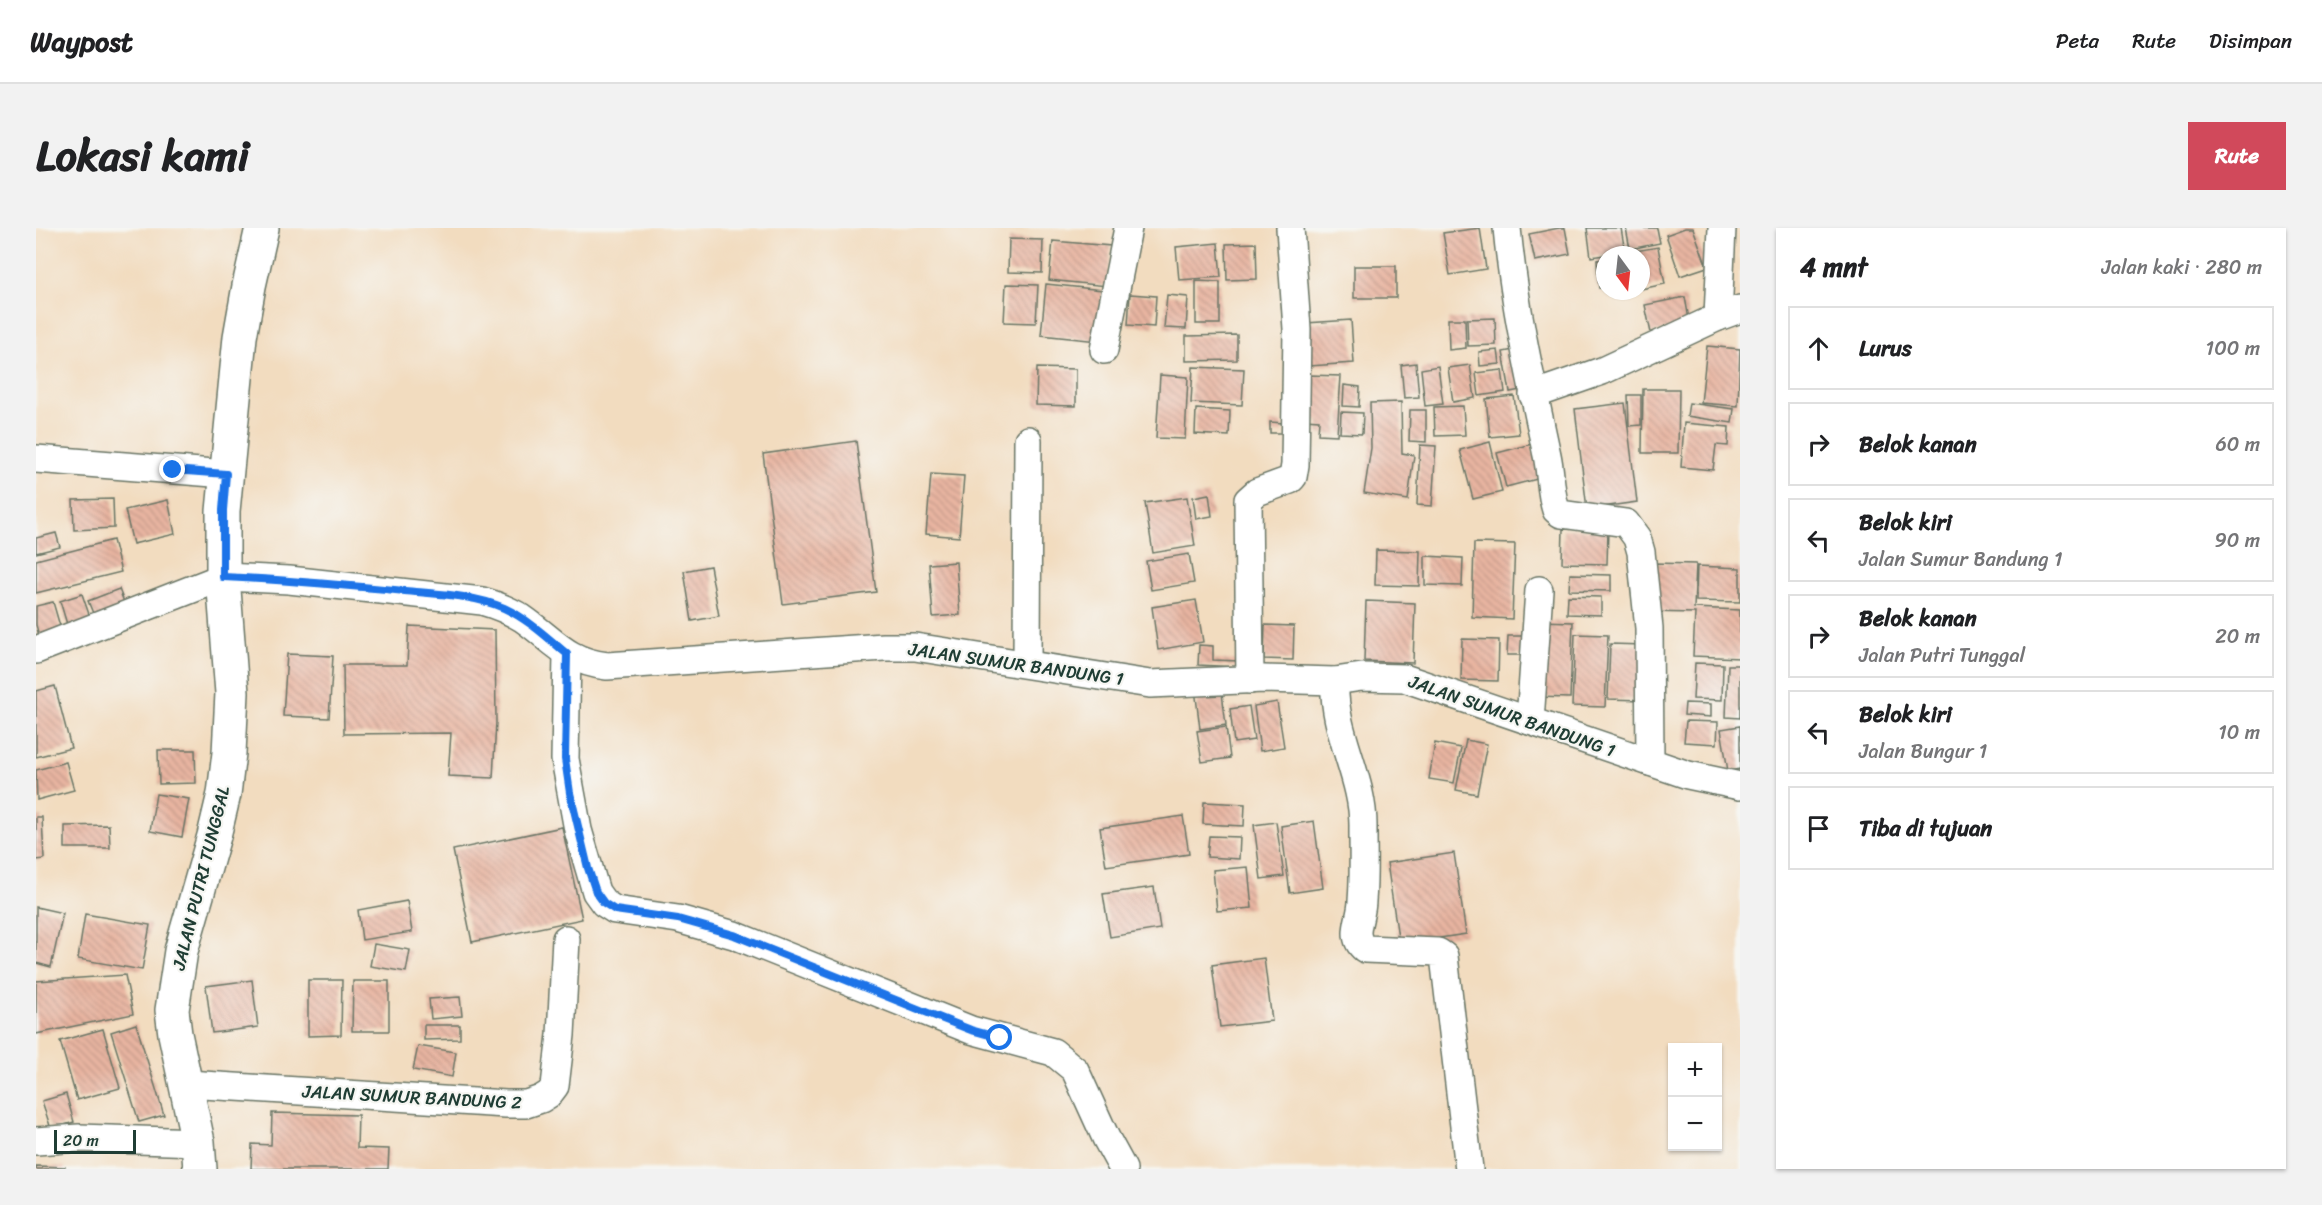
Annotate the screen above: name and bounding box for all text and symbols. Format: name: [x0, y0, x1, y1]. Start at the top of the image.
text: Waypost: [30, 17, 133, 66]
text: Peta: [2056, 22, 2099, 60]
text: Rute: [2132, 22, 2176, 60]
text: Disimpan: [2209, 22, 2292, 60]
text: Lokasi kami: [36, 119, 249, 193]
button: Rute: [2188, 122, 2286, 190]
text: 4 mnt: [1800, 244, 1867, 290]
north arrow: [1596, 246, 1650, 300]
text: Jalan kaki · 280 m: [2102, 250, 2262, 285]
text: Lurus: [1859, 329, 1912, 368]
text: 100 m: [2206, 331, 2260, 366]
icon: ahead: [1802, 332, 1835, 365]
text: Belok kanan: [1859, 425, 1977, 464]
text: 60 m: [2215, 427, 2260, 462]
icon: right: [1802, 428, 1835, 461]
route end: [159, 456, 185, 482]
text: Belok kiri: [1859, 503, 1952, 542]
text: 90 m: [2215, 523, 2260, 558]
icon: left: [1802, 524, 1835, 557]
text: Jalan Sumur Bandung 1: [1859, 542, 2062, 577]
text: Belok kanan: [1859, 599, 1977, 638]
text: 20 m: [2215, 619, 2260, 654]
icon: right: [1802, 620, 1835, 653]
street label: JALAN SUMUR BANDUNG 1: [905, 633, 1126, 695]
text: Jalan Putri Tunggal: [1859, 638, 2025, 673]
street label: JALAN SUMUR BANDUNG 1: [1403, 665, 1620, 767]
text: Belok kiri: [1859, 695, 1952, 734]
text: 10 m: [2218, 715, 2260, 750]
icon: left: [1802, 716, 1835, 749]
text: Jalan Bungur 1: [1859, 734, 1987, 769]
street label: JALAN PUTRI TUNGGAL: [162, 782, 240, 974]
text: Tiba di tujuan: [1859, 809, 1992, 848]
icon: arrive: [1802, 812, 1835, 845]
route start: [986, 1024, 1012, 1050]
map controls: [1668, 1043, 1722, 1151]
button: +: [1668, 1043, 1722, 1097]
street label: JALAN SUMUR BANDUNG 2: [300, 1075, 523, 1119]
button: −: [1668, 1097, 1722, 1151]
text: 20 m: [63, 1126, 99, 1155]
scale bar: [54, 1127, 136, 1154]

